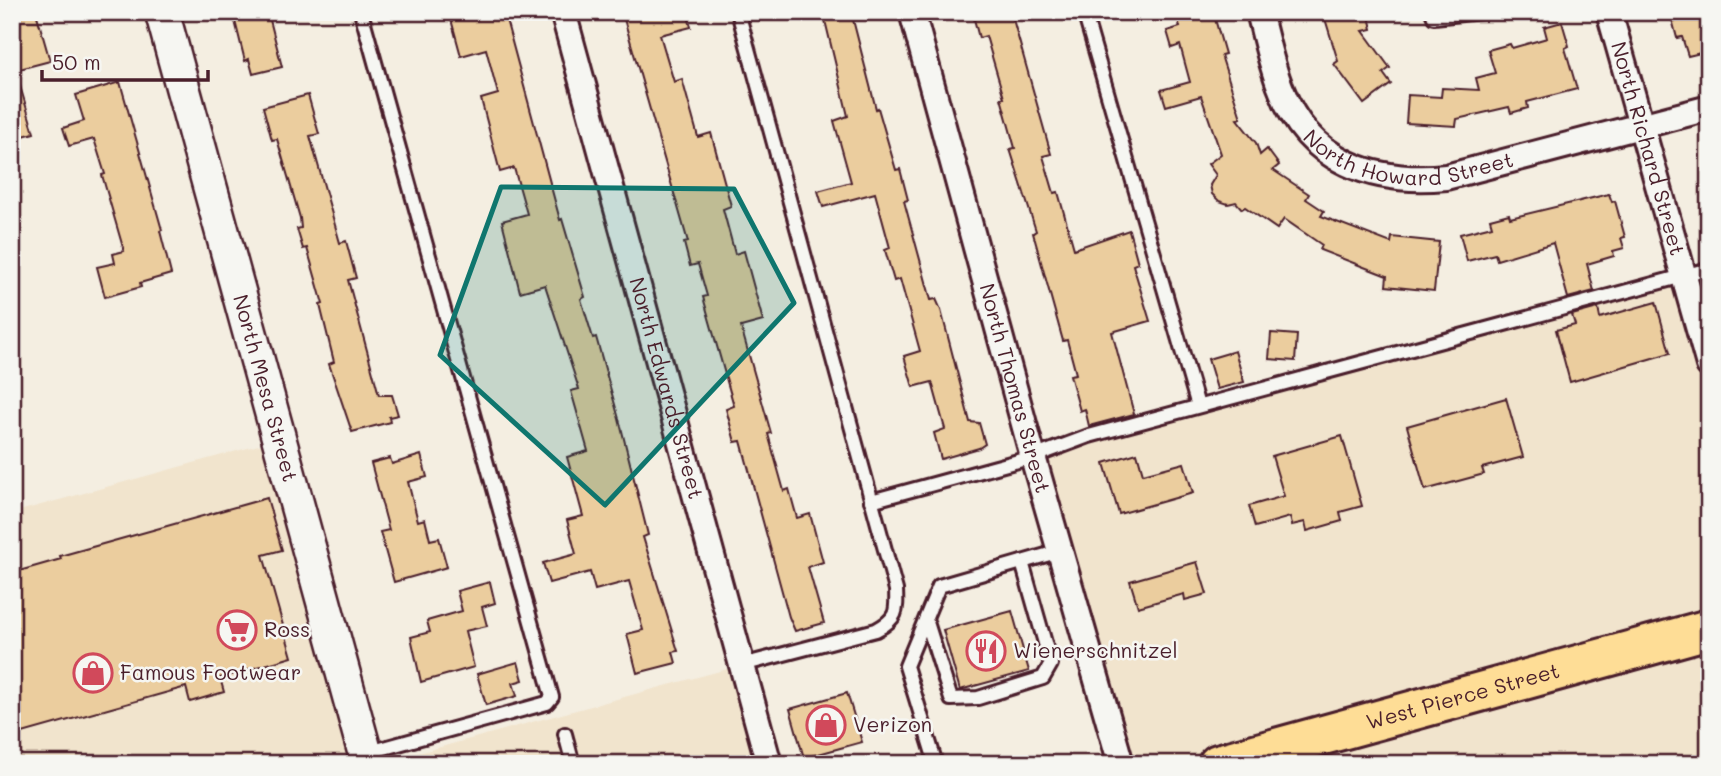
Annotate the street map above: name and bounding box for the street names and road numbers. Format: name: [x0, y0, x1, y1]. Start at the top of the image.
street label: North Richard Street: [1606, 38, 1692, 258]
street label: North Howard Street: [1298, 123, 1516, 190]
street label: North Edwards Street: [624, 274, 711, 502]
street label: North Thomas Street: [974, 280, 1058, 496]
street label: North Mesa Street: [228, 291, 305, 484]
street label: West Pierce Street: [1363, 656, 1562, 735]

